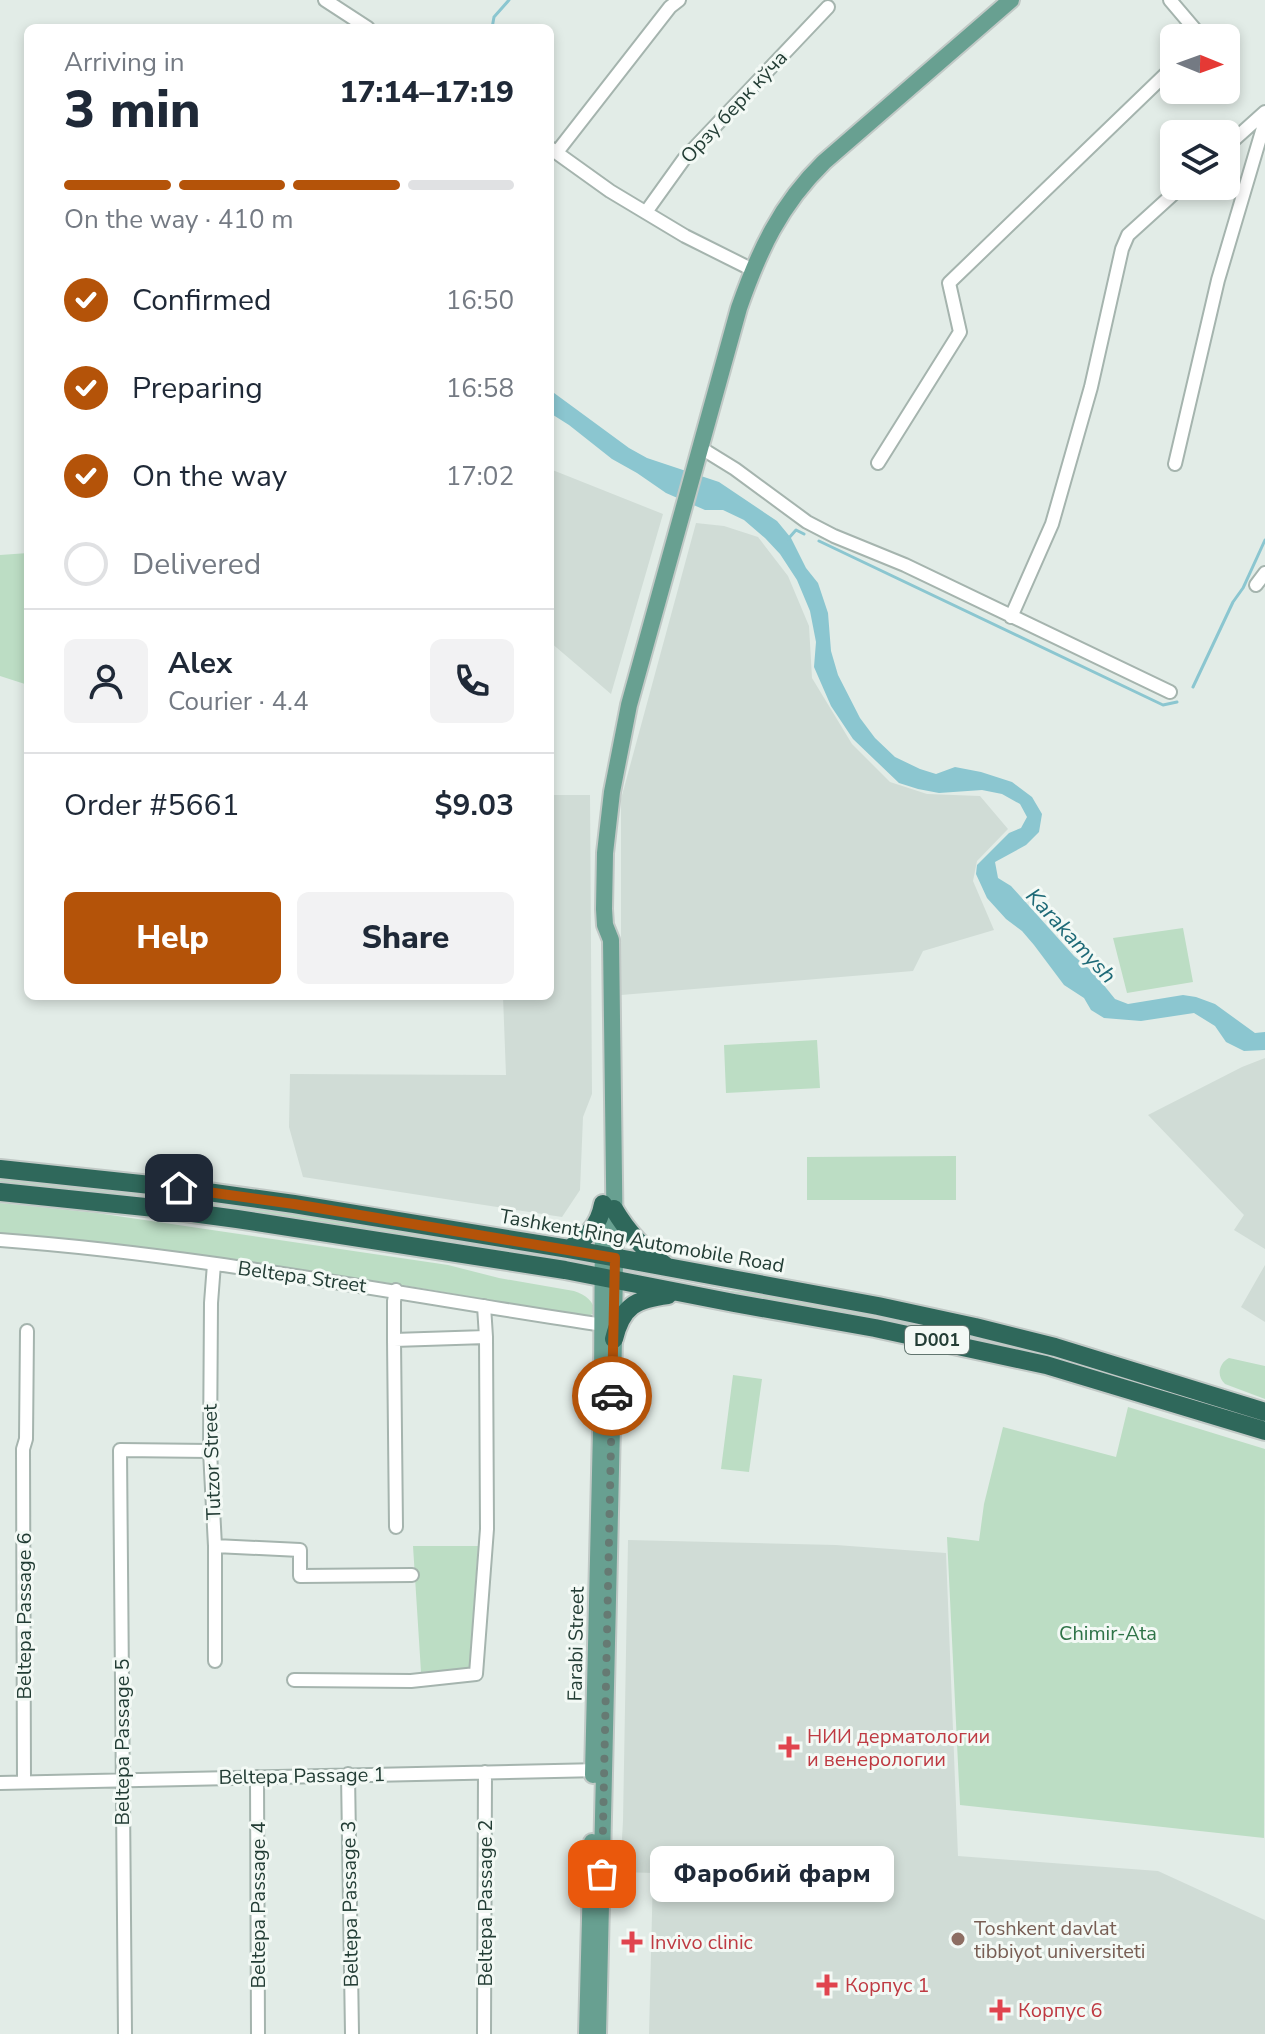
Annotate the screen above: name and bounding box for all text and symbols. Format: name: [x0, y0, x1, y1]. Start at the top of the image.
north arrow: [1160, 24, 1240, 104]
map controls: [1160, 24, 1240, 200]
text: Arriving in: [64, 45, 185, 80]
street label: Орзу берк кўча: [675, 45, 793, 169]
text: 17:14–17:19: [339, 72, 514, 113]
text: 3 min: [64, 74, 201, 145]
button: layers: [1160, 120, 1240, 200]
text: On the way · 410 m: [64, 202, 293, 237]
icon: check: [64, 278, 108, 322]
text: Confirmed: [132, 280, 272, 321]
text: 16:50: [446, 283, 514, 318]
icon: check: [64, 366, 108, 410]
text: Preparing: [132, 368, 263, 409]
text: 16:58: [446, 371, 514, 406]
icon: check: [64, 454, 108, 498]
text: On the way: [132, 456, 287, 497]
text: 17:02: [446, 459, 514, 494]
text: Delivered: [132, 544, 261, 585]
button: person: [64, 639, 148, 723]
button: phone: [430, 639, 514, 723]
text: Alex: [168, 643, 232, 684]
text: Courier · 4.4: [168, 684, 309, 719]
text: Order #5661: [64, 785, 239, 826]
text: $9.03: [435, 785, 514, 826]
water label: Karakamysh: [1019, 882, 1123, 990]
button: Help: [64, 892, 281, 984]
button: Share: [297, 892, 514, 984]
pin: [145, 1154, 213, 1222]
icon: home: [157, 1166, 201, 1210]
street label: Tashkent Ring Automobile Road: [497, 1203, 787, 1279]
street label: Beltepa Street: [236, 1255, 369, 1300]
road number: D001: [905, 1326, 969, 1354]
courier: [572, 1356, 652, 1436]
icon: car: [590, 1374, 634, 1418]
street label: Tutzor Street: [196, 1403, 228, 1520]
street label: Beltepa Passage 6: [11, 1533, 38, 1699]
street label: Farabi Street: [562, 1585, 591, 1702]
park label: Chimir-Ata: [1059, 1620, 1157, 1647]
street label: Beltepa Passage 5: [109, 1659, 136, 1825]
place label: НИИ дерматологии и венерологии: [807, 1723, 990, 1773]
marker: НИИ дерматологии и венерологии: [778, 1736, 800, 1758]
street label: Beltepa Passage 1: [218, 1761, 386, 1791]
street label: Beltepa Passage 3: [335, 1820, 365, 1988]
street label: Beltepa Passage 2: [472, 1820, 499, 1986]
street label: Beltepa Passage 4: [245, 1822, 272, 1988]
pin: [568, 1840, 636, 1908]
callout: Фаробий фарм: [650, 1846, 894, 1902]
icon: bag: [580, 1852, 624, 1896]
text: Фаробий фарм: [673, 1856, 871, 1891]
place label: Toshkent davlat tibbiyot universiteti: [974, 1915, 1145, 1965]
place label: Invivo clinic: [650, 1929, 753, 1956]
marker: Toshkent davlat tibbiyot universiteti: [949, 1930, 967, 1948]
marker: Invivo clinic: [621, 1931, 643, 1953]
place label: Корпус 1: [845, 1972, 930, 1999]
marker: Корпус 1: [816, 1974, 838, 1996]
place label: Корпус 6: [1018, 1997, 1103, 2024]
marker: Корпус 6: [989, 1999, 1011, 2021]

